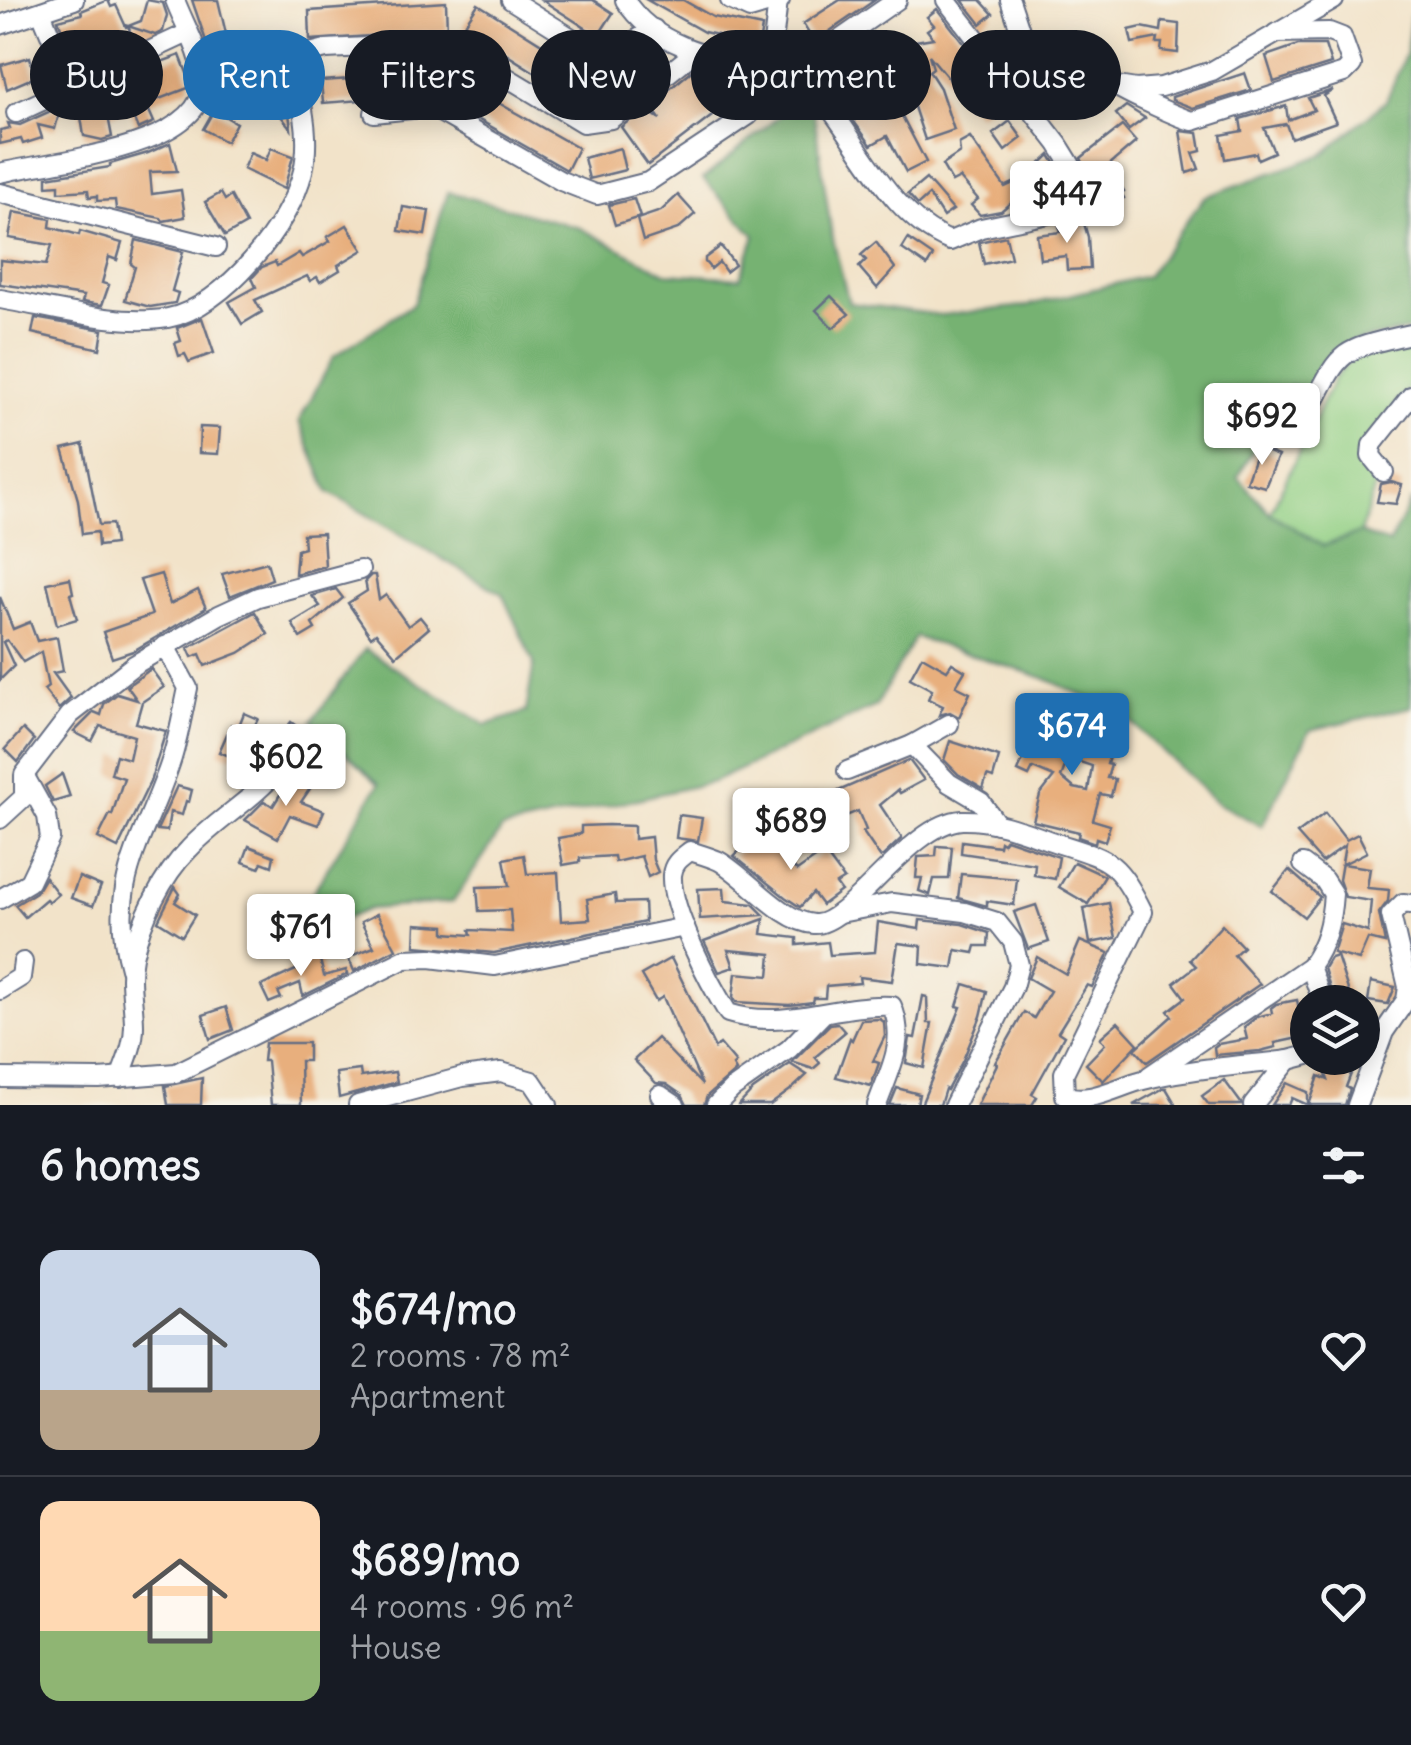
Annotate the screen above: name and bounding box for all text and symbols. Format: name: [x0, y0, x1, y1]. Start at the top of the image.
chip: Buy: [30, 30, 163, 120]
chip: Rent: [183, 30, 325, 120]
chip: Filters: [345, 30, 511, 120]
chip: New: [531, 30, 671, 120]
chip: Apartment: [691, 30, 931, 120]
chip: House: [951, 30, 1121, 120]
pin: $447: [1008, 161, 1126, 246]
text: $447: [1032, 173, 1102, 214]
pin: $692: [1203, 383, 1321, 468]
text: $692: [1226, 395, 1298, 436]
pin: $674: [1013, 693, 1131, 778]
text: $674: [1037, 705, 1107, 746]
pin: $602: [227, 724, 345, 809]
text: $602: [249, 736, 323, 777]
pin: $689: [732, 788, 850, 873]
text: $689: [754, 800, 828, 841]
pin: $761: [242, 894, 360, 979]
text: $761: [269, 906, 333, 947]
map controls: [1290, 985, 1380, 1075]
button: layers: [1290, 985, 1380, 1075]
icon: filters: [1316, 1138, 1371, 1193]
text: 6 homes: [40, 1139, 201, 1191]
text: $674/mo: [350, 1283, 517, 1335]
icon: home: [120, 1290, 240, 1410]
icon: heart: [1316, 1323, 1371, 1378]
text: 2 rooms · 78 m²: [350, 1335, 571, 1376]
text: Apartment: [350, 1376, 505, 1417]
text: $689/mo: [350, 1534, 520, 1586]
icon: home: [120, 1541, 240, 1661]
icon: heart: [1316, 1574, 1371, 1629]
text: 4 rooms · 96 m²: [350, 1586, 574, 1627]
text: House: [350, 1627, 441, 1668]

